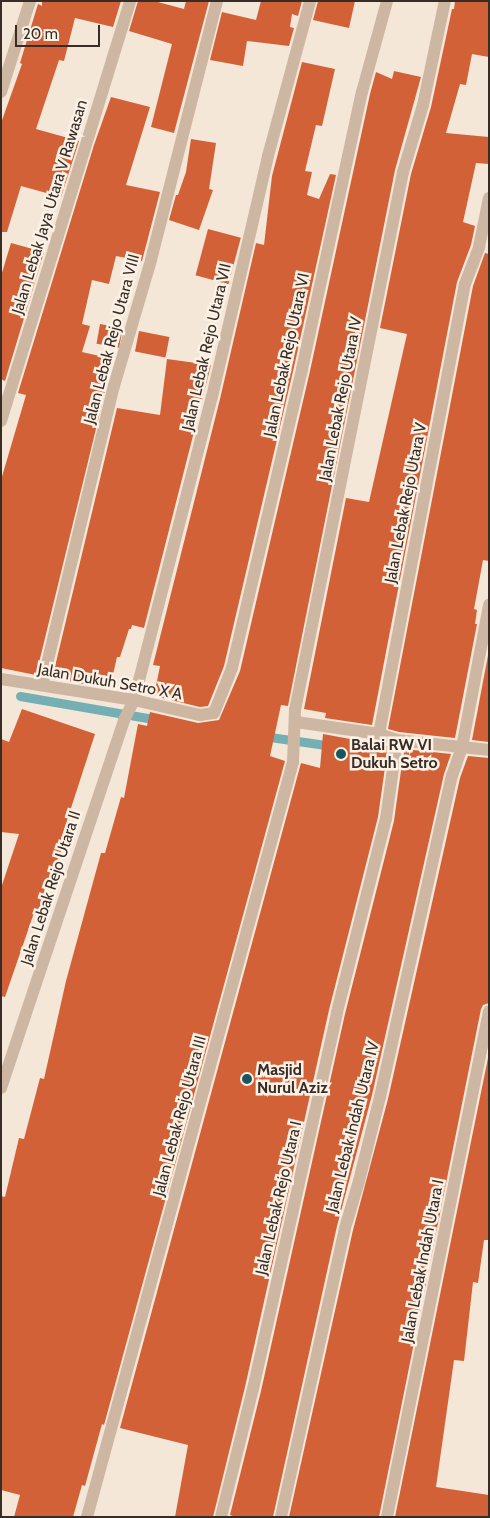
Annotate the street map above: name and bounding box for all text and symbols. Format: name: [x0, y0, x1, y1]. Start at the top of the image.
scale bar: [18, 15, 102, 47]
text: 20 m: [23, 25, 58, 43]
street label: Jalan Lebak Jaya Utara V Rawasan: [8, 97, 92, 317]
street label: Jalan Lebak Rejo Utara VIII: [80, 252, 144, 426]
street label: Jalan Lebak Rejo Utara VII: [178, 262, 236, 432]
street label: Jalan Lebak Rejo Utara VI: [260, 271, 314, 439]
street label: Jalan Lebak Rejo Utara IV: [316, 315, 366, 483]
street label: Jalan Lebak Rejo Utara V: [381, 421, 431, 585]
street label: Jalan Dukuh Setro X A: [36, 660, 184, 704]
place label: Balai RW VI Dukuh Setro: [351, 735, 438, 773]
marker: Balai RW VI Dukuh Setro: [335, 748, 347, 760]
street label: Jalan Lebak Rejo Utara II: [17, 808, 85, 968]
street label: Jalan Lebak Rejo Utara III: [149, 1034, 211, 1198]
street label: Jalan Lebak Indah Utara IV: [322, 1040, 384, 1214]
place label: Masjid Nurul Aziz: [257, 1060, 328, 1098]
marker: Masjid Nurul Aziz: [241, 1073, 253, 1085]
street label: Jalan Lebak Rejo Utara I: [252, 1119, 306, 1277]
street label: Jalan Lebak Indah Utara I: [398, 1178, 448, 1344]

